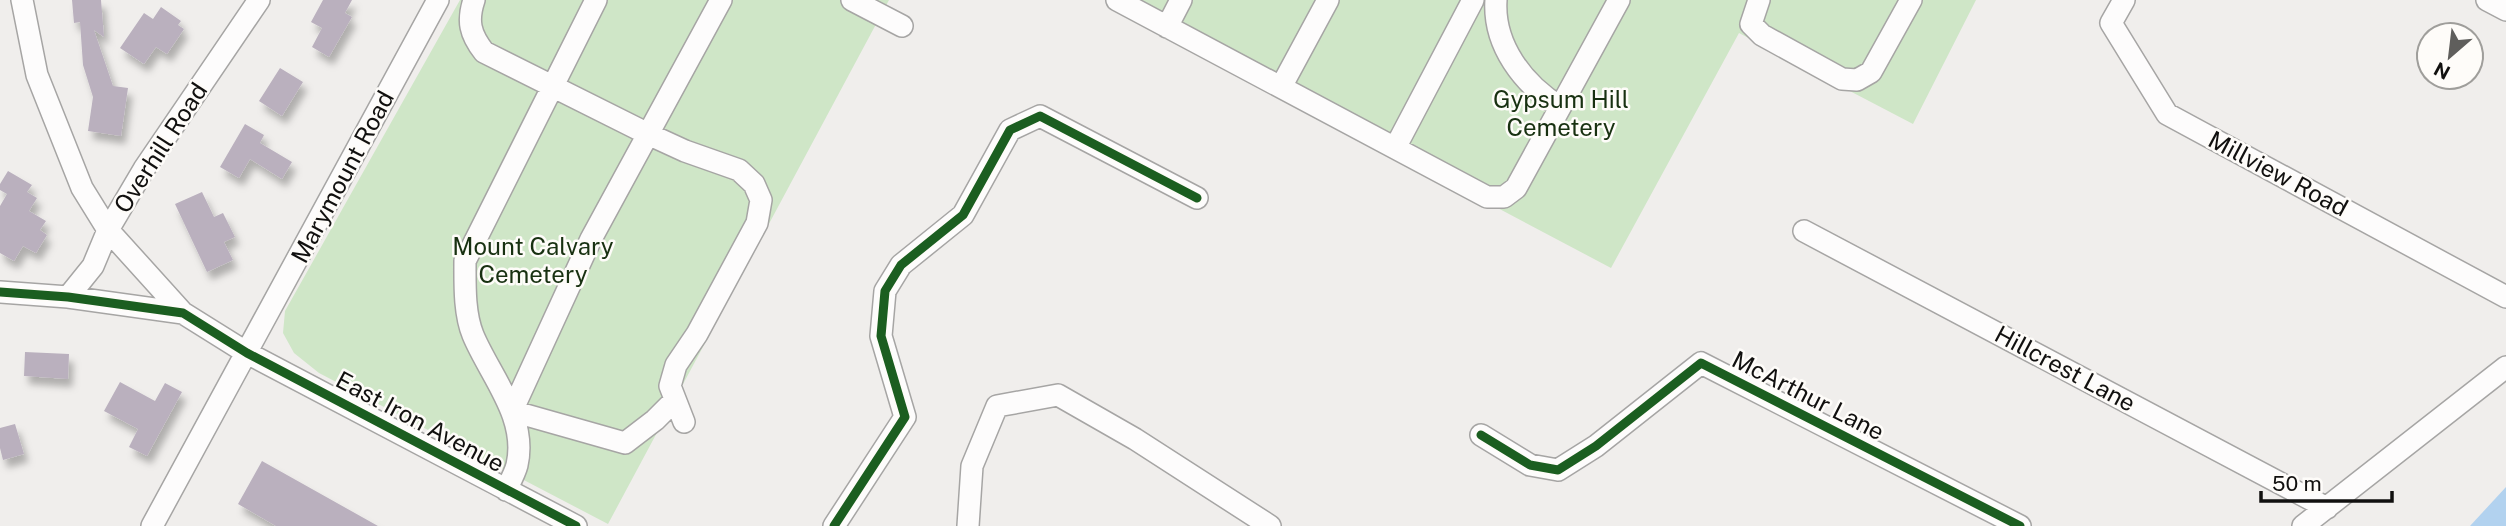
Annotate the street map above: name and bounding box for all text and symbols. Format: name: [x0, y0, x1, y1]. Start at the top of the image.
north arrow: [2415, 21, 2485, 91]
text: N: [2430, 58, 2454, 84]
street label: Overhill Road: [108, 77, 213, 218]
park label: Gypsum Hill Cemetery: [1493, 85, 1629, 141]
street label: Marymount Road: [285, 86, 399, 267]
street label: Millview Road: [2204, 125, 2353, 222]
park label: Mount Calvary Cemetery: [452, 232, 614, 288]
street label: Hillcrest Lane: [1991, 319, 2140, 417]
street label: McArthur Lane: [1728, 345, 1889, 445]
street label: East Iron Avenue: [332, 365, 509, 477]
scale bar: [2261, 460, 2392, 504]
text: 50 m: [2272, 471, 2322, 496]

